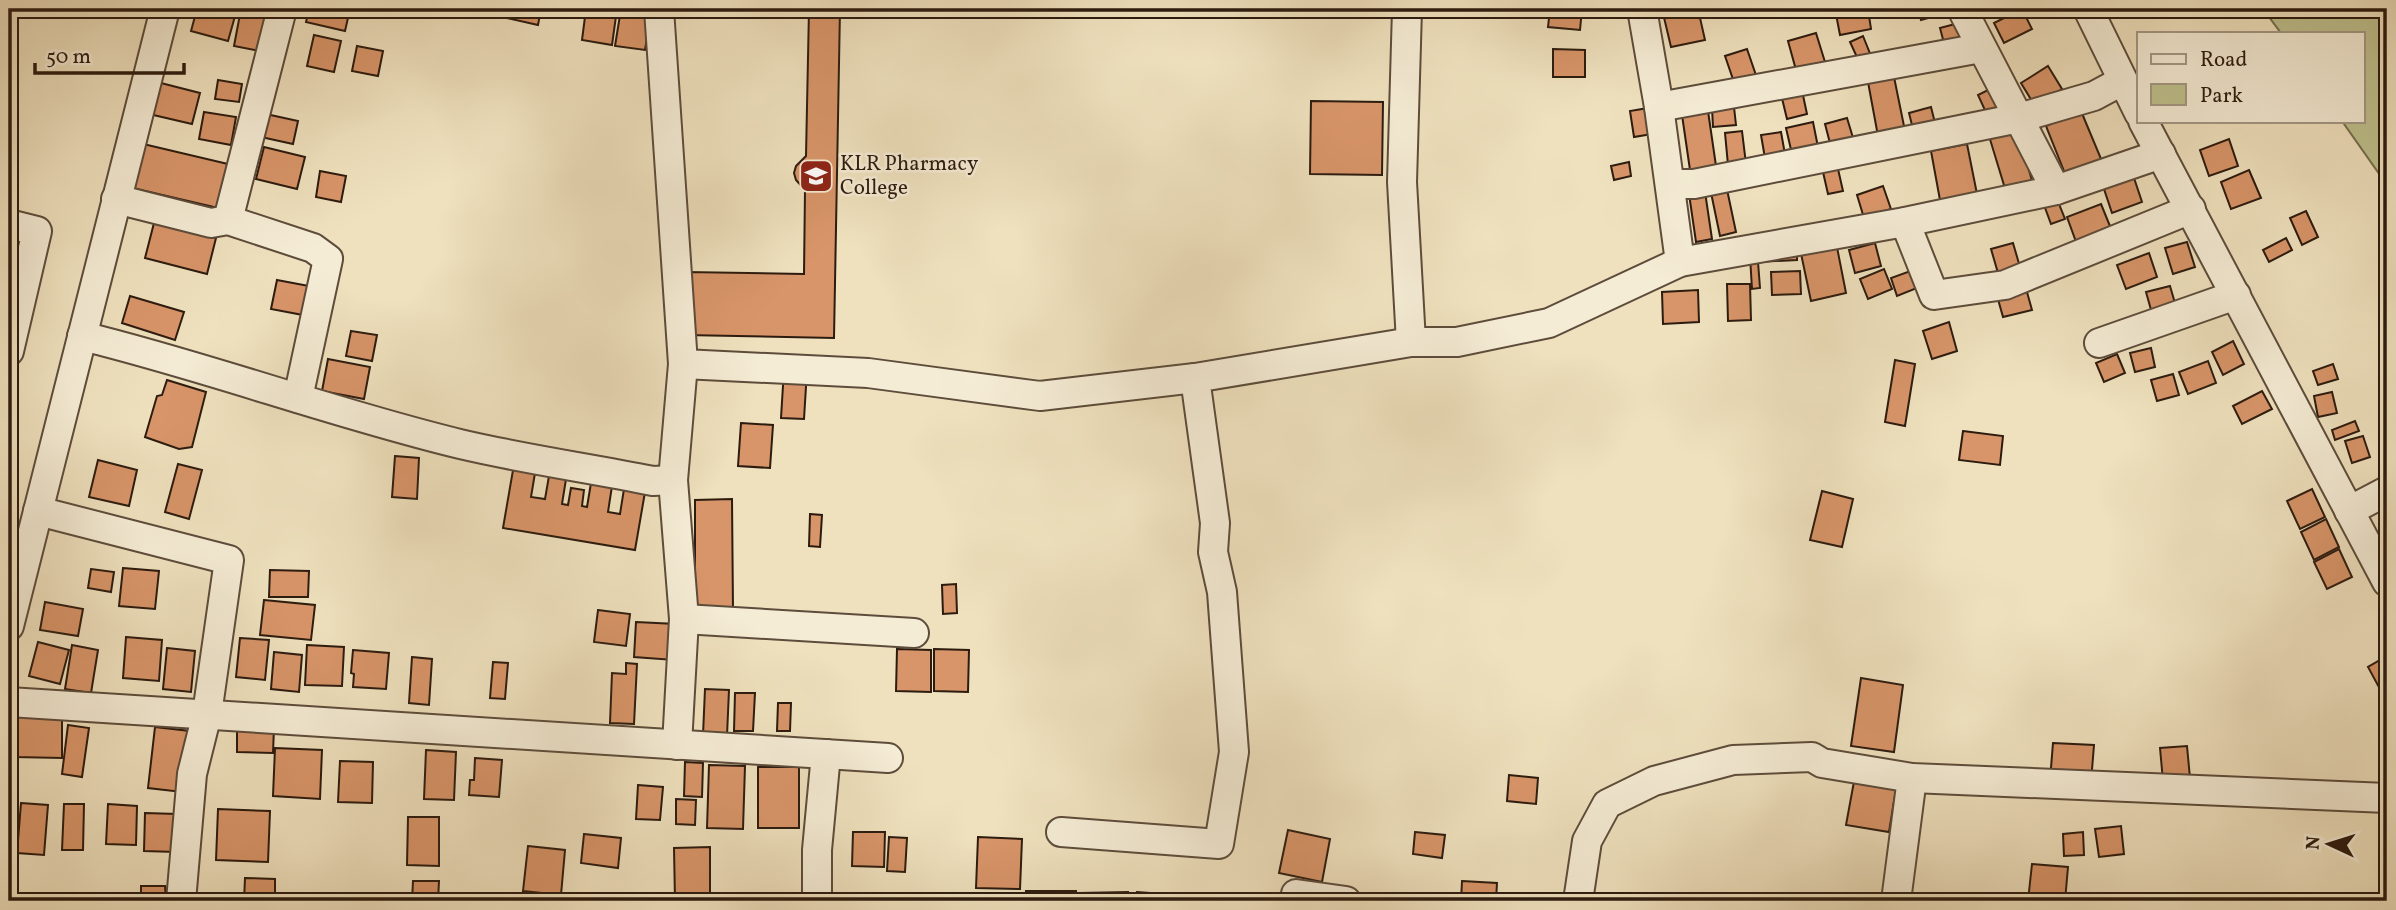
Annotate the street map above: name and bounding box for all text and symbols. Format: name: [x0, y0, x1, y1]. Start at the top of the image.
scale bar: [35, 32, 184, 76]
legend: [2137, 32, 2364, 122]
text: 50 m: [46, 43, 91, 72]
text: Road: [2200, 46, 2247, 75]
text: Park: [2200, 82, 2243, 111]
place label: KLR Pharmacy College: [840, 150, 979, 203]
school or university icon: KLR Pharmacy College: [797, 157, 835, 195]
north arrow: [2294, 808, 2364, 878]
text: N: [2301, 835, 2328, 851]

